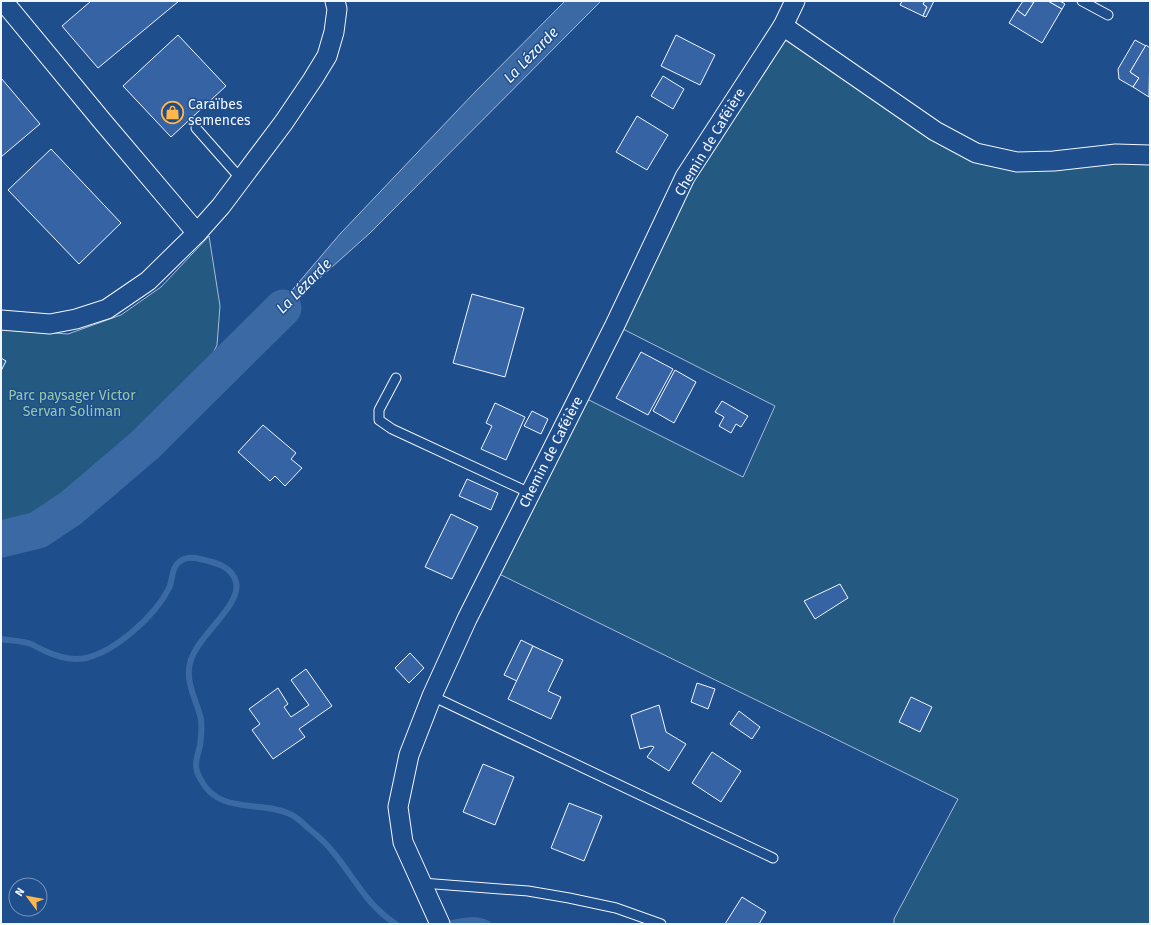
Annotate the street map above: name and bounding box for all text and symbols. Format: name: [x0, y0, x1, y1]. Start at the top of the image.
water label: La Lézarde: [500, 23, 562, 87]
street label: Chemin de Caféière: [671, 85, 749, 199]
place label: Caraïbes semences: [188, 96, 251, 129]
shop icon: Caraïbes semences: [160, 99, 186, 125]
water label: La Lézarde: [273, 254, 336, 317]
park label: Parc paysager Victor Servan Soliman: [8, 387, 136, 420]
street label: Chemin de Caféière: [516, 393, 586, 511]
north arrow: [8, 877, 48, 917]
text: N: [12, 885, 27, 899]

